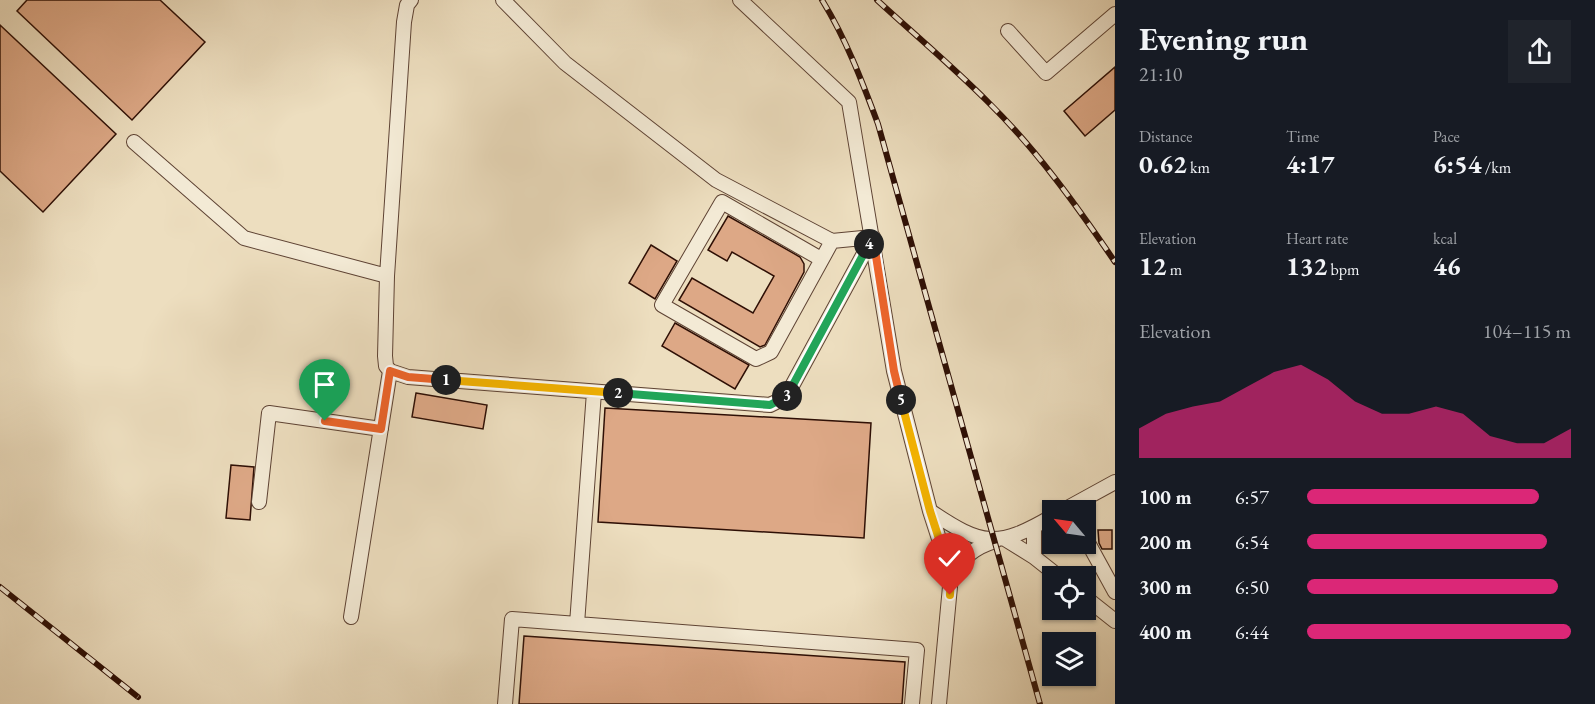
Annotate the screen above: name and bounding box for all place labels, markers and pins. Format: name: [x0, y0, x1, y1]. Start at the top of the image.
pin: 4: [854, 229, 884, 259]
pin: [299, 359, 350, 421]
pin: 1: [431, 365, 461, 395]
pin: 2: [603, 378, 633, 408]
pin: 3: [772, 381, 802, 411]
pin: 5: [886, 385, 916, 415]
pin: [924, 533, 975, 595]

